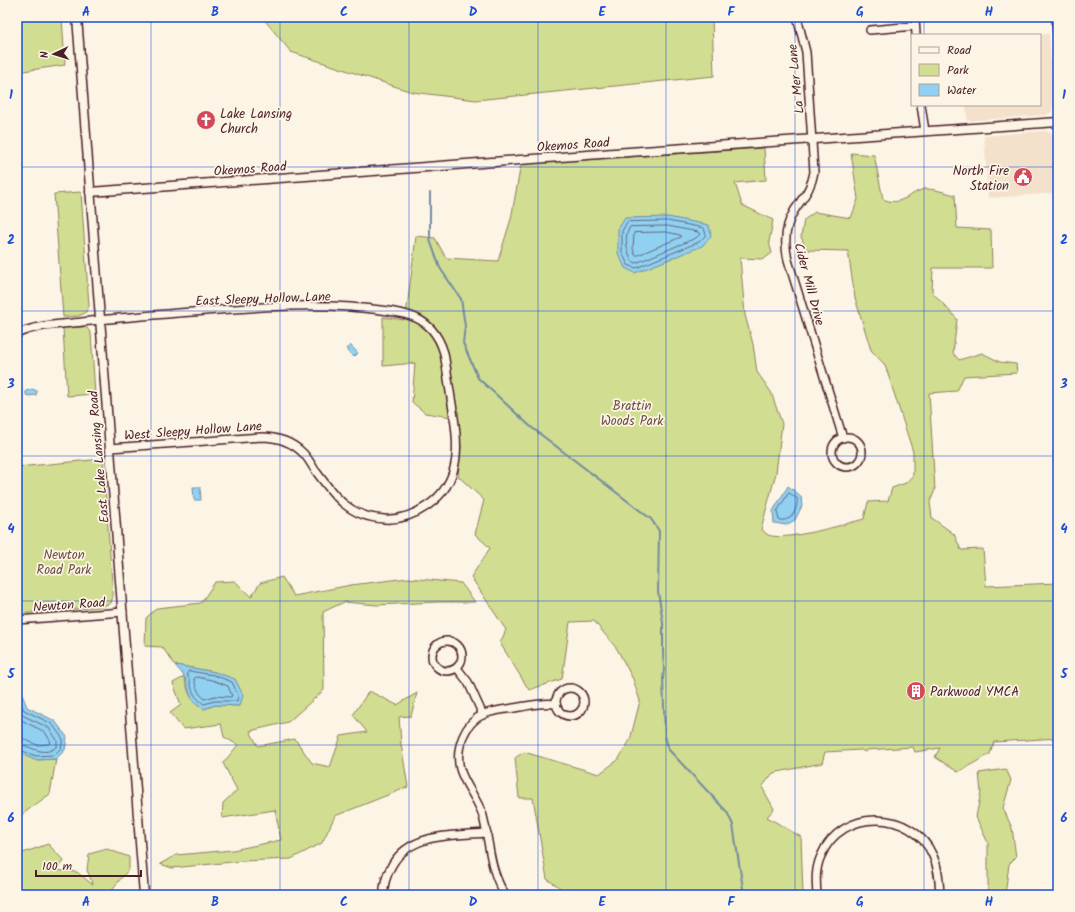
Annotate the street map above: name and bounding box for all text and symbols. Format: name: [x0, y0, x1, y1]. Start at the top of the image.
text: A: [82, 2, 90, 23]
text: B: [211, 2, 219, 23]
text: C: [340, 2, 348, 23]
text: D: [469, 2, 478, 23]
text: E: [598, 2, 606, 23]
text: F: [727, 2, 735, 23]
text: G: [856, 2, 864, 23]
text: H: [985, 2, 994, 23]
north arrow: [34, 34, 74, 74]
legend: [911, 34, 1041, 106]
text: Road: [947, 41, 972, 60]
street label: La Mer Lane: [782, 43, 811, 115]
text: N: [36, 50, 54, 59]
text: Park: [947, 61, 969, 80]
text: Water: [947, 81, 977, 100]
text: 1: [9, 85, 13, 106]
text: 1: [1062, 85, 1066, 106]
place label: Lake Lansing Church: [220, 104, 292, 140]
church icon: Lake Lansing Church: [195, 109, 217, 131]
street label: Okemos Road: [536, 132, 611, 159]
street label: Okemos Road: [213, 156, 288, 183]
place label: North Fire Station: [953, 161, 1009, 197]
public building icon: North Fire Station: [1012, 166, 1034, 188]
text: 2: [7, 230, 15, 251]
text: 2: [1060, 230, 1068, 251]
street label: Cider Mill Drive: [787, 241, 830, 328]
street label: East Sleepy Hollow Lane: [195, 287, 331, 312]
text: 3: [6, 374, 15, 395]
text: 3: [1059, 374, 1068, 395]
street label: East Lake Lansing Road: [83, 389, 116, 524]
park label: Brattin Woods Park: [601, 396, 664, 432]
street label: West Sleepy Hollow Lane: [124, 416, 263, 447]
text: 4: [7, 519, 15, 540]
text: 4: [1060, 519, 1068, 540]
park label: Newton Road Park: [37, 545, 92, 581]
street label: Newton Road: [32, 592, 107, 619]
text: 5: [7, 664, 16, 685]
text: 5: [1060, 664, 1069, 685]
building icon: Parkwood YMCA: [905, 680, 927, 702]
place label: Parkwood YMCA: [930, 682, 1019, 703]
text: 6: [7, 808, 15, 829]
text: 6: [1060, 808, 1068, 829]
scale bar: [36, 852, 141, 878]
text: 100 m: [42, 857, 73, 876]
text: A: [82, 892, 90, 912]
text: B: [211, 892, 219, 912]
text: C: [340, 892, 348, 912]
text: D: [469, 892, 478, 912]
text: E: [598, 892, 606, 912]
text: F: [727, 892, 735, 912]
text: G: [856, 892, 864, 912]
text: H: [985, 892, 994, 912]

